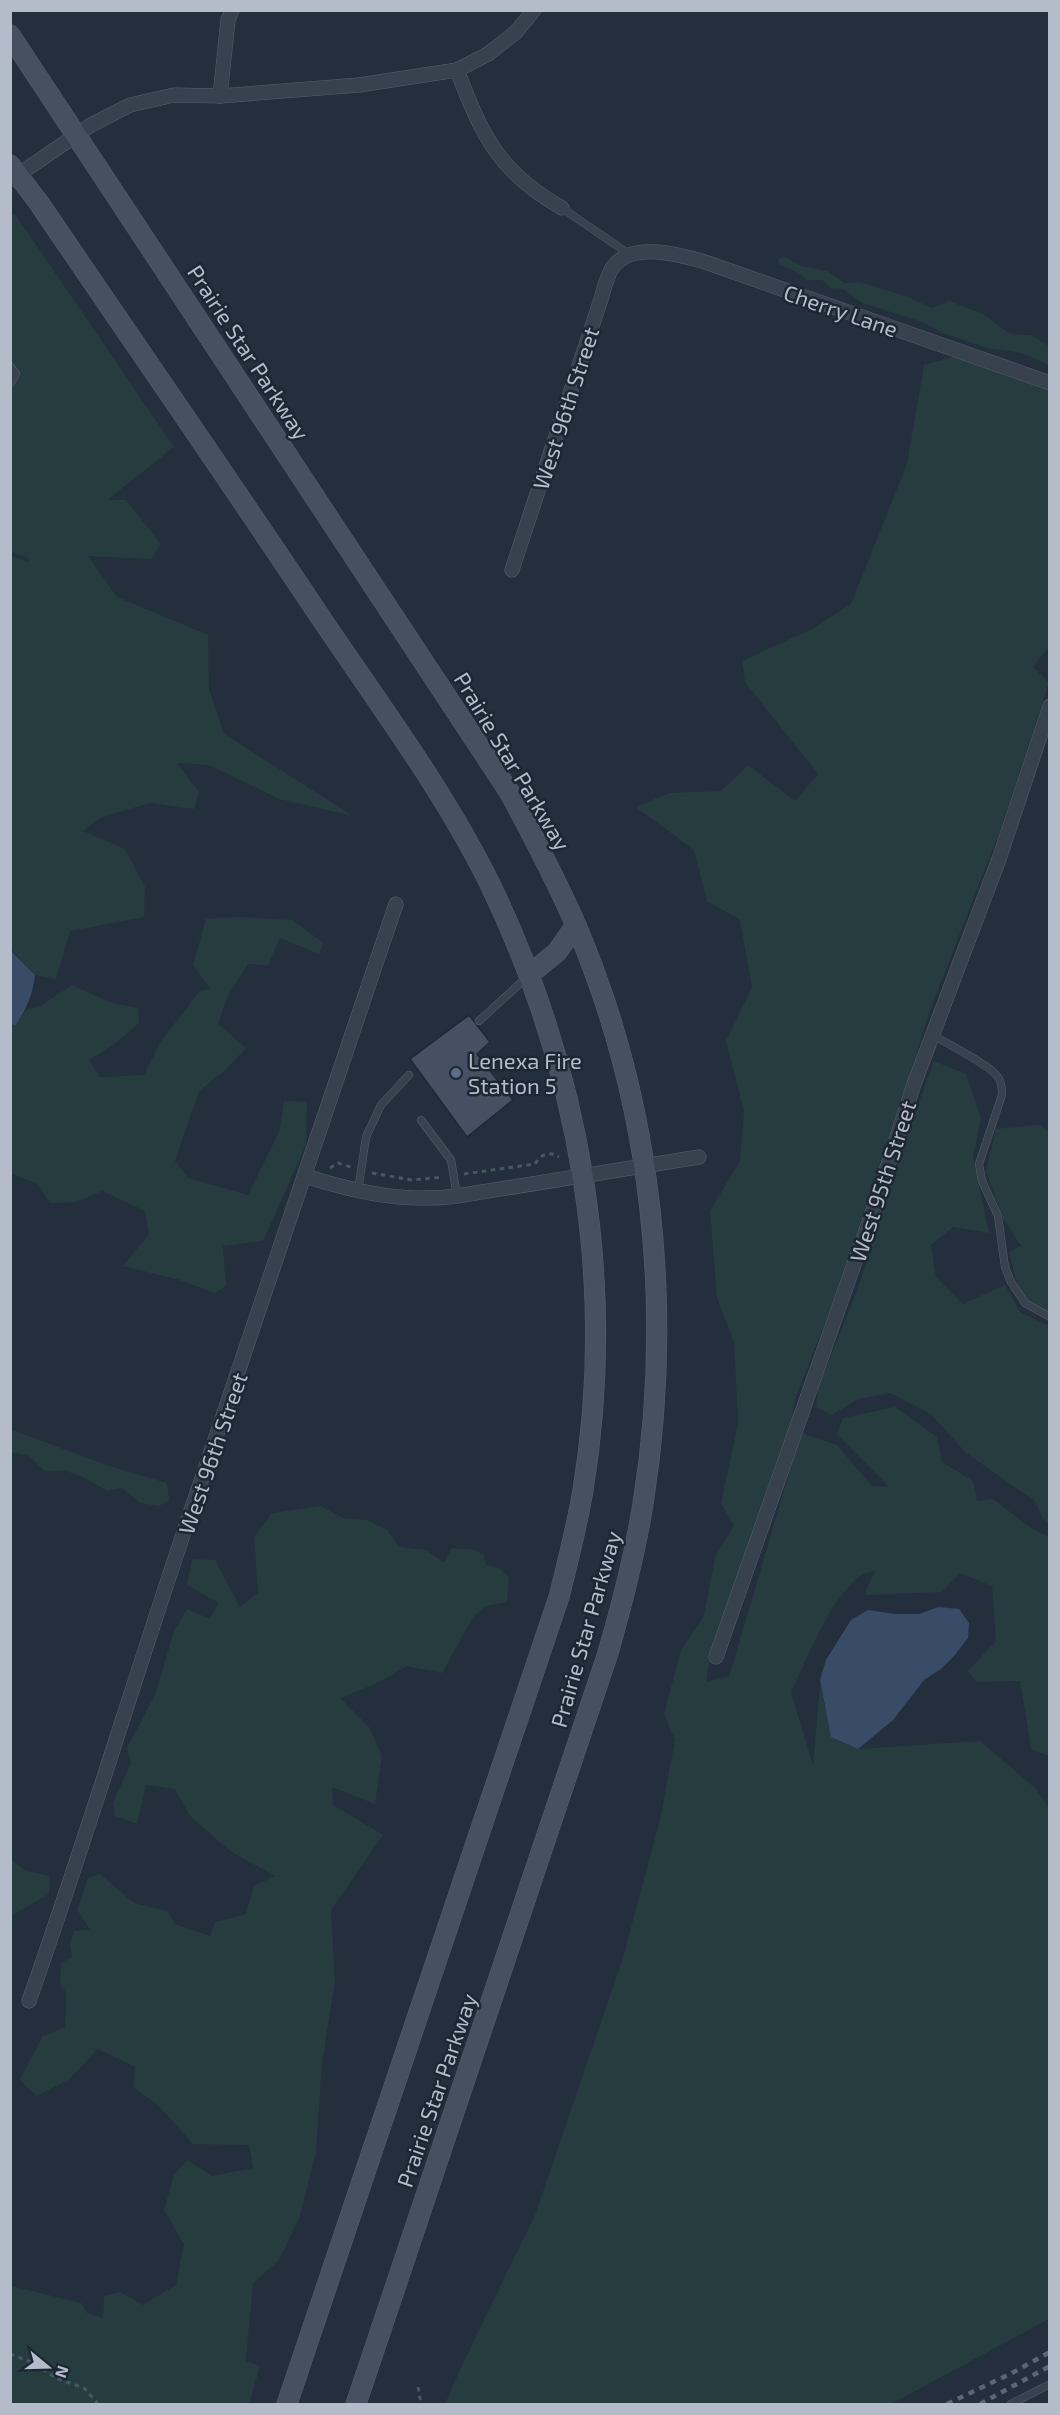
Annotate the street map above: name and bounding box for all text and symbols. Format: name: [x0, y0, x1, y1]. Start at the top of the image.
street label: Prairie Star Parkway: [183, 260, 315, 445]
street label: Cherry Lane: [781, 278, 901, 342]
street label: West 96th Street: [527, 324, 603, 492]
street label: Prairie Star Parkway: [450, 667, 577, 855]
place label: Lenexa Fire Station 5: [468, 1047, 582, 1098]
marker: Lenexa Fire Station 5: [449, 1066, 463, 1080]
street label: West 95th Street: [844, 1097, 920, 1265]
street label: West 96th Street: [172, 1369, 252, 1537]
street label: Prairie Star Parkway: [545, 1527, 626, 1730]
street label: Prairie Star Parkway: [391, 1989, 481, 2190]
north arrow: [18, 2337, 78, 2397]
text: N: [52, 2363, 74, 2381]

